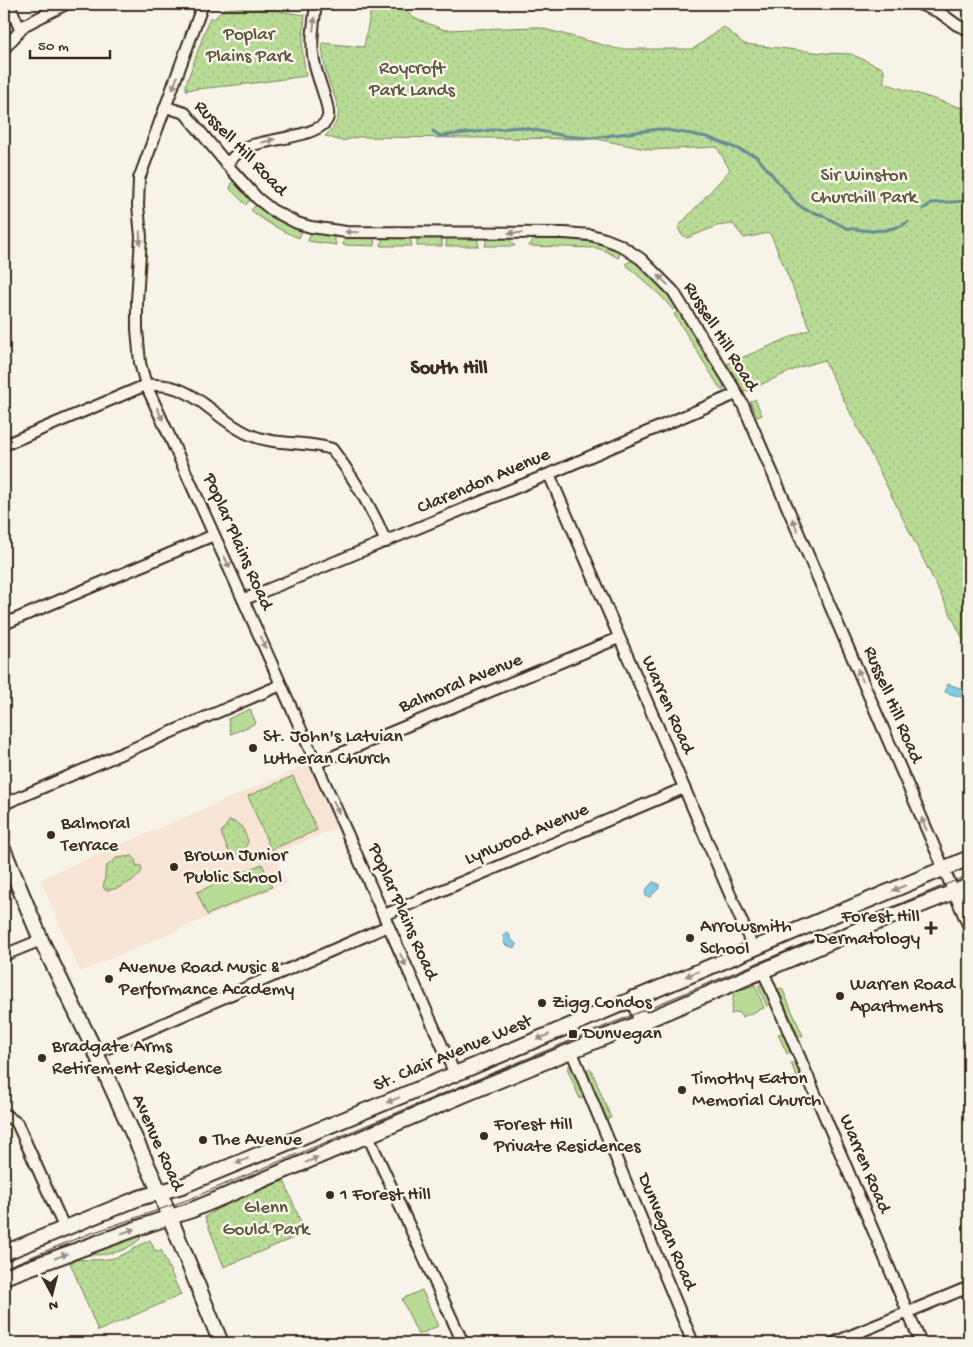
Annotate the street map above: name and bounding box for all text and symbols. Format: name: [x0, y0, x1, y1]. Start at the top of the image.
one-way arrow: [310, 16, 318, 32]
park label: Poplar Plains Park: [205, 24, 294, 69]
scale bar: [30, 28, 110, 60]
text: 50 m: [38, 38, 69, 56]
park label: Roycroft Park Lands: [368, 58, 456, 103]
one-way arrow: [171, 75, 178, 90]
street label: Russell Hill Road: [188, 96, 293, 203]
one-way arrow: [261, 137, 276, 145]
park label: Sir Winston Churchill Park: [811, 165, 919, 210]
one-way arrow: [344, 227, 360, 235]
one-way arrow: [506, 229, 522, 237]
one-way arrow: [136, 231, 144, 247]
one-way arrow: [657, 274, 669, 286]
street label: Russell Hill Road: [677, 278, 764, 398]
district label: South Hill: [410, 358, 488, 381]
one-way arrow: [156, 407, 164, 421]
street label: Clarendon Avenue: [414, 444, 554, 520]
street label: Poplar Plains Road: [196, 469, 278, 616]
one-way arrow: [791, 518, 799, 532]
one-way arrow: [223, 555, 231, 569]
one-way arrow: [259, 635, 267, 649]
street label: Russell Hill Road: [857, 643, 928, 769]
street label: Balmoral Avenue: [395, 649, 526, 720]
street label: Warren Road: [635, 652, 700, 759]
one-way arrow: [855, 668, 863, 682]
place label: St. John's Latvian Lutheran Church: [263, 726, 403, 771]
marker: St. John's Latvian Lutheran Church: [247, 742, 259, 754]
street label: Lynwood Avenue: [461, 798, 593, 871]
one-way arrow: [333, 800, 341, 814]
place label: Balmoral Terrace: [60, 813, 130, 858]
one-way arrow: [920, 817, 928, 831]
marker: Balmoral Terrace: [45, 829, 57, 841]
street label: Poplar Plains Road: [361, 839, 443, 986]
place label: Brown Junior Public School: [183, 845, 290, 890]
marker: Brown Junior Public School: [168, 861, 180, 873]
one-way arrow: [892, 884, 906, 892]
place label: Forest Hill Dermatology: [813, 906, 921, 951]
place label: Arrowsmith School: [700, 916, 792, 961]
marker: Forest Hill Dermatology: [924, 921, 938, 935]
marker: Arrowsmith School: [684, 932, 696, 944]
one-way arrow: [399, 953, 407, 967]
place label: Avenue Road Music & Performance Academy: [118, 957, 295, 1002]
one-way arrow: [685, 971, 700, 979]
marker: Avenue Road Music & Performance Academy: [103, 973, 115, 985]
place label: Warren Road Apartments: [850, 974, 957, 1019]
marker: Warren Road Apartments: [834, 990, 846, 1002]
place label: Zigg Condos: [552, 992, 653, 1015]
marker: Zigg Condos: [536, 997, 548, 1009]
street label: St. Clair Avenue West: [370, 1009, 538, 1098]
place label: Dunvegan: [581, 1023, 662, 1046]
marker: Dunvegan: [567, 1028, 579, 1040]
one-way arrow: [535, 1034, 550, 1041]
place label: Bradgate Arms Retirement Residence: [51, 1036, 222, 1081]
marker: Bradgate Arms Retirement Residence: [36, 1052, 48, 1064]
place label: Timothy Eaton Memorial Church: [691, 1068, 821, 1113]
marker: Timothy Eaton Memorial Church: [676, 1084, 688, 1096]
street label: Avenue Road: [126, 1091, 189, 1196]
one-way arrow: [385, 1096, 400, 1104]
street label: Warren Road: [833, 1111, 896, 1219]
place label: Forest Hill Private Residences: [493, 1114, 641, 1159]
place label: The Avenue: [212, 1129, 302, 1152]
marker: Forest Hill Private Residences: [478, 1130, 490, 1142]
marker: The Avenue: [197, 1134, 209, 1146]
one-way arrow: [305, 1155, 319, 1163]
one-way arrow: [235, 1158, 249, 1166]
street label: Dunvegan Road: [630, 1168, 702, 1296]
place label: 1 Forest Hill: [339, 1184, 431, 1207]
marker: 1 Forest Hill: [324, 1189, 336, 1201]
park label: Glenn Gould Park: [223, 1197, 311, 1242]
one-way arrow: [120, 1227, 135, 1234]
one-way arrow: [54, 1252, 69, 1260]
north arrow: [28, 1270, 78, 1320]
text: N: [48, 1295, 59, 1313]

